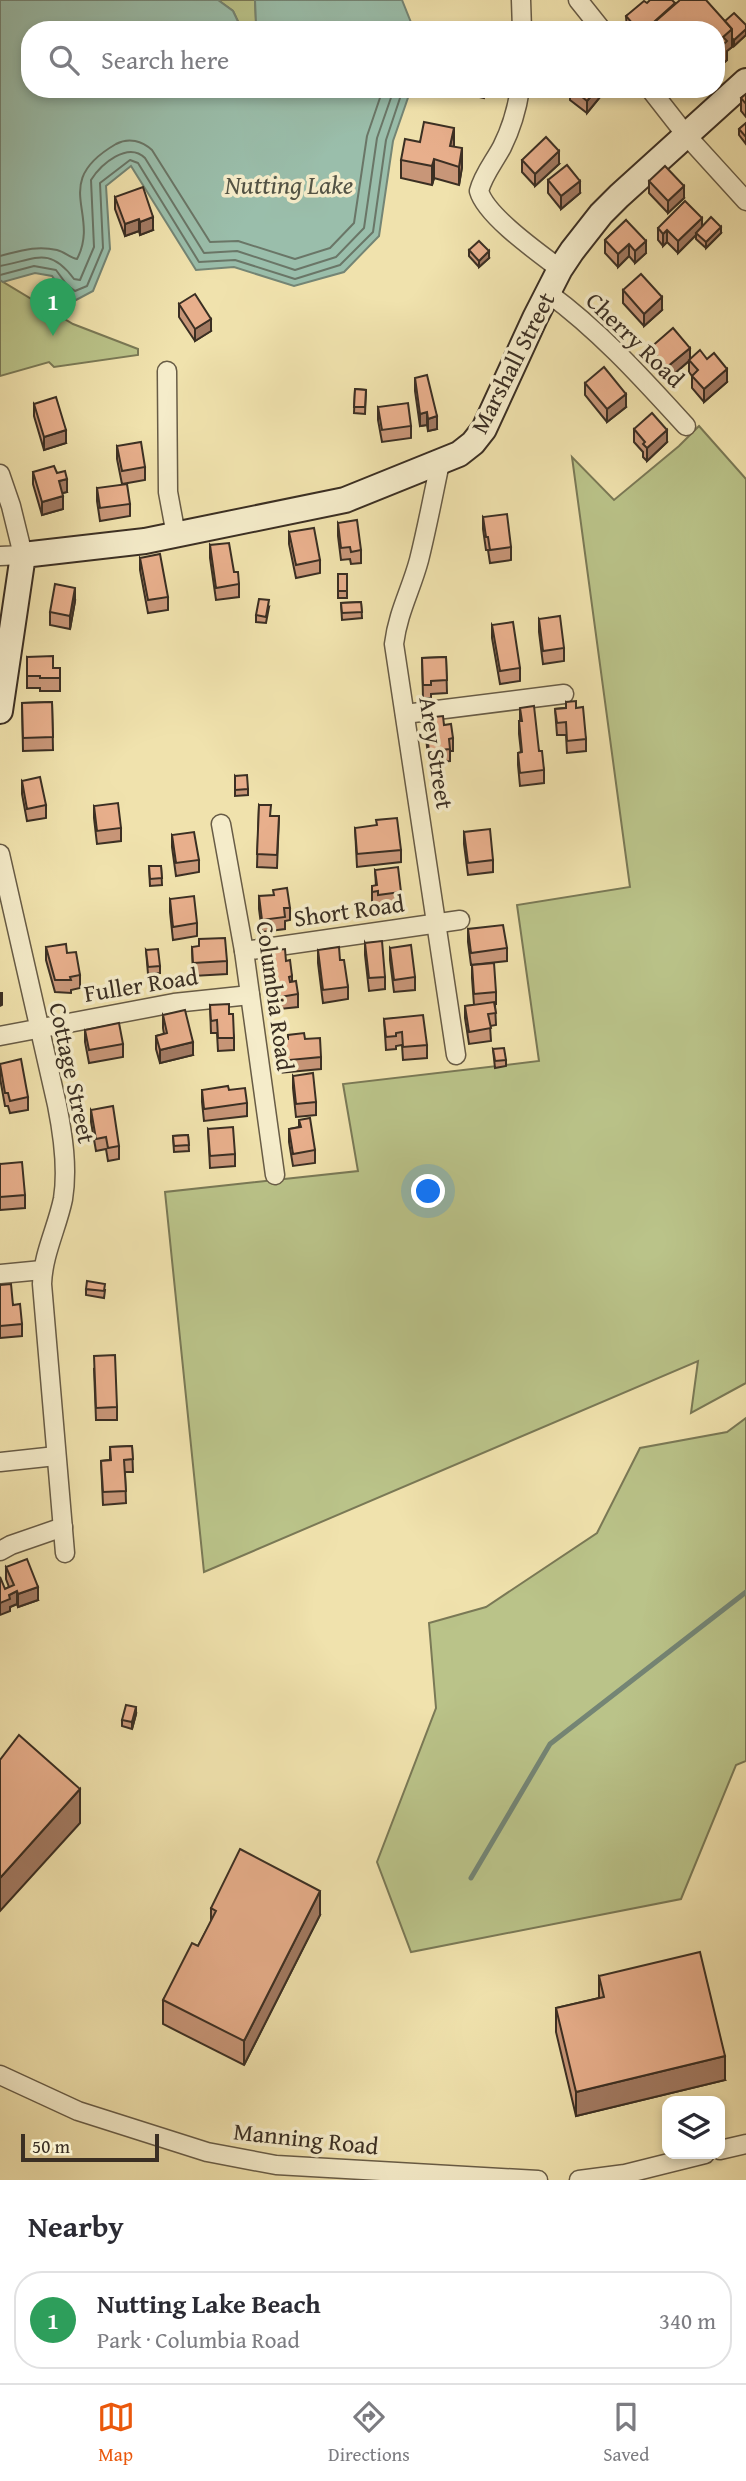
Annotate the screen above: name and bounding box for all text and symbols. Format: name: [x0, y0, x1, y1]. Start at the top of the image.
search box: [21, 21, 725, 98]
text: Search here: [101, 40, 229, 79]
icon: search: [45, 41, 83, 79]
water label: Nutting Lake: [224, 165, 353, 204]
pin: 1: [30, 278, 76, 336]
street label: Cherry Road: [578, 284, 693, 396]
street label: Marshall Street: [462, 285, 564, 440]
street label: Arey Street: [410, 694, 463, 812]
street label: Short Road: [291, 885, 407, 936]
street label: Columbia Road: [248, 919, 303, 1073]
street label: Fuller Road: [81, 958, 201, 1011]
street label: Cottage Street: [41, 999, 105, 1147]
your location: [411, 1174, 445, 1208]
map controls: [662, 2096, 725, 2159]
button: layers: [662, 2096, 725, 2159]
street label: Manning Road: [232, 2113, 380, 2164]
scale bar: [21, 2131, 159, 2163]
text: 50 m: [32, 2132, 70, 2160]
text: Nearby: [28, 2204, 124, 2248]
text: Nutting Lake Beach: [97, 2284, 321, 2323]
text: 1: [47, 2304, 59, 2337]
text: 340 m: [659, 2304, 716, 2337]
text: Park · Columbia Road: [97, 2323, 300, 2356]
tab: Map: [97, 2398, 135, 2468]
tab: Directions: [328, 2398, 410, 2468]
tab: Saved: [603, 2398, 649, 2468]

